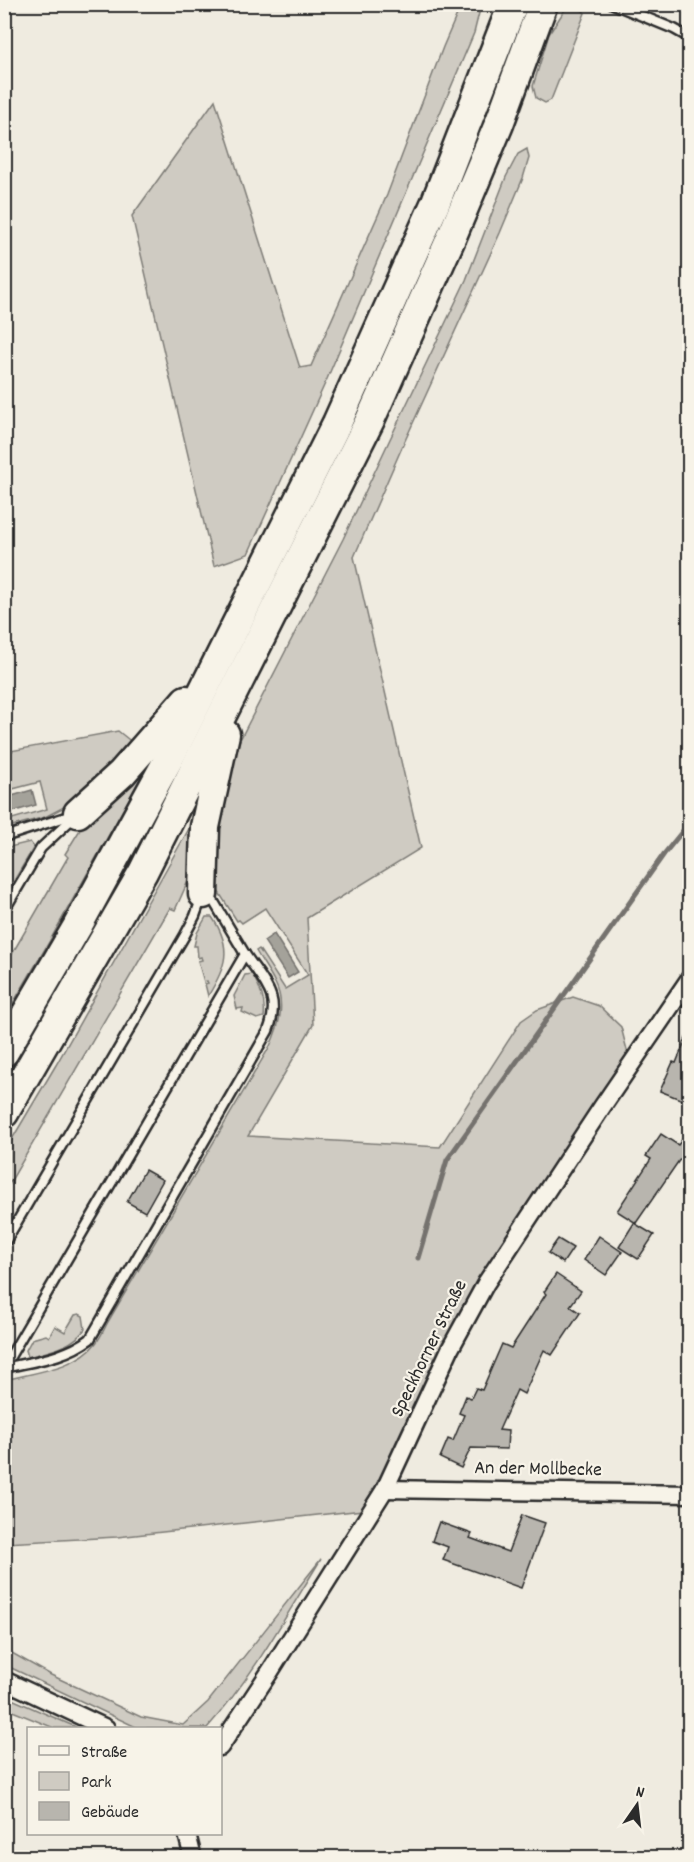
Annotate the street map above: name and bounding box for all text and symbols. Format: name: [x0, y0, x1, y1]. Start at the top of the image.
street label: Speckhorner Straße: [385, 1275, 476, 1423]
street label: An der Mollbecke: [474, 1455, 602, 1485]
legend: [27, 1727, 222, 1835]
text: Straße: [81, 1741, 127, 1766]
text: Park: [81, 1771, 112, 1796]
north arrow: [607, 1775, 667, 1835]
text: N: [633, 1781, 647, 1805]
text: Gebäude: [81, 1801, 139, 1826]

